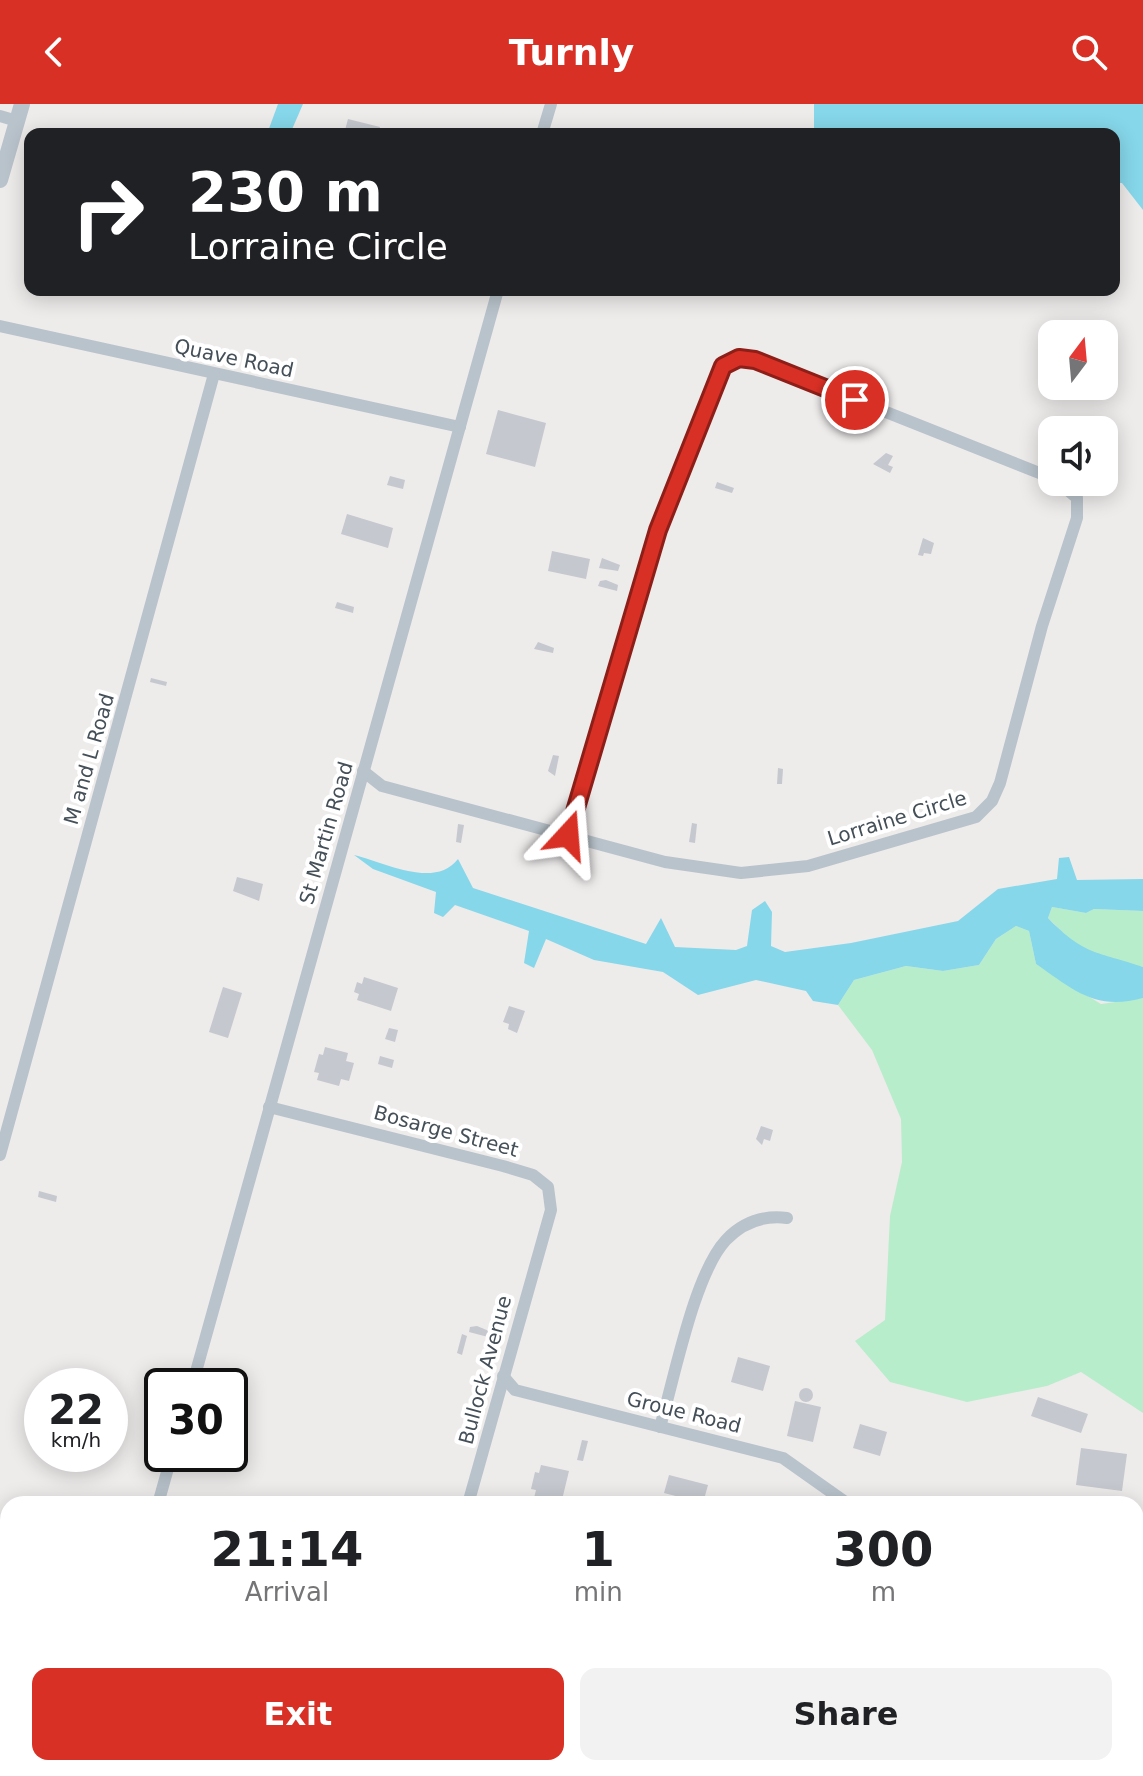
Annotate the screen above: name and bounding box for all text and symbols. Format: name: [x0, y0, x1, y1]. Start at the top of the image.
icon: back: [32, 30, 76, 74]
icon: search: [1067, 30, 1111, 74]
text: Turnly: [509, 32, 634, 73]
text: 230 m: [188, 159, 383, 224]
icon: right: [56, 160, 160, 264]
text: Lorraine Circle: [188, 226, 448, 267]
north arrow: [1038, 320, 1118, 400]
map controls: [1038, 320, 1118, 496]
street label: Quave Road: [172, 334, 296, 382]
pin: [821, 366, 889, 434]
icon: arrive: [833, 378, 877, 422]
button: sound: [1038, 416, 1118, 496]
street label: M and L Road: [59, 691, 119, 827]
street label: St Martin Road: [294, 759, 358, 907]
street label: Lorraine Circle: [824, 785, 970, 851]
position arrow: [526, 793, 610, 877]
street label: Bosarge Street: [371, 1100, 521, 1162]
street label: Bullock Avenue: [454, 1293, 516, 1447]
speed limit sign: 30: [144, 1368, 248, 1472]
street label: Groue Road: [624, 1386, 744, 1438]
text: 22: [48, 1387, 104, 1433]
text: km/h: [51, 1428, 101, 1452]
text: 21:14: [210, 1521, 363, 1577]
text: 1: [582, 1521, 615, 1577]
text: 300: [833, 1521, 933, 1577]
text: Arrival: [245, 1577, 329, 1607]
text: min: [574, 1577, 623, 1607]
text: m: [871, 1577, 896, 1607]
button: Exit: [32, 1668, 564, 1760]
button: Share: [580, 1668, 1112, 1760]

